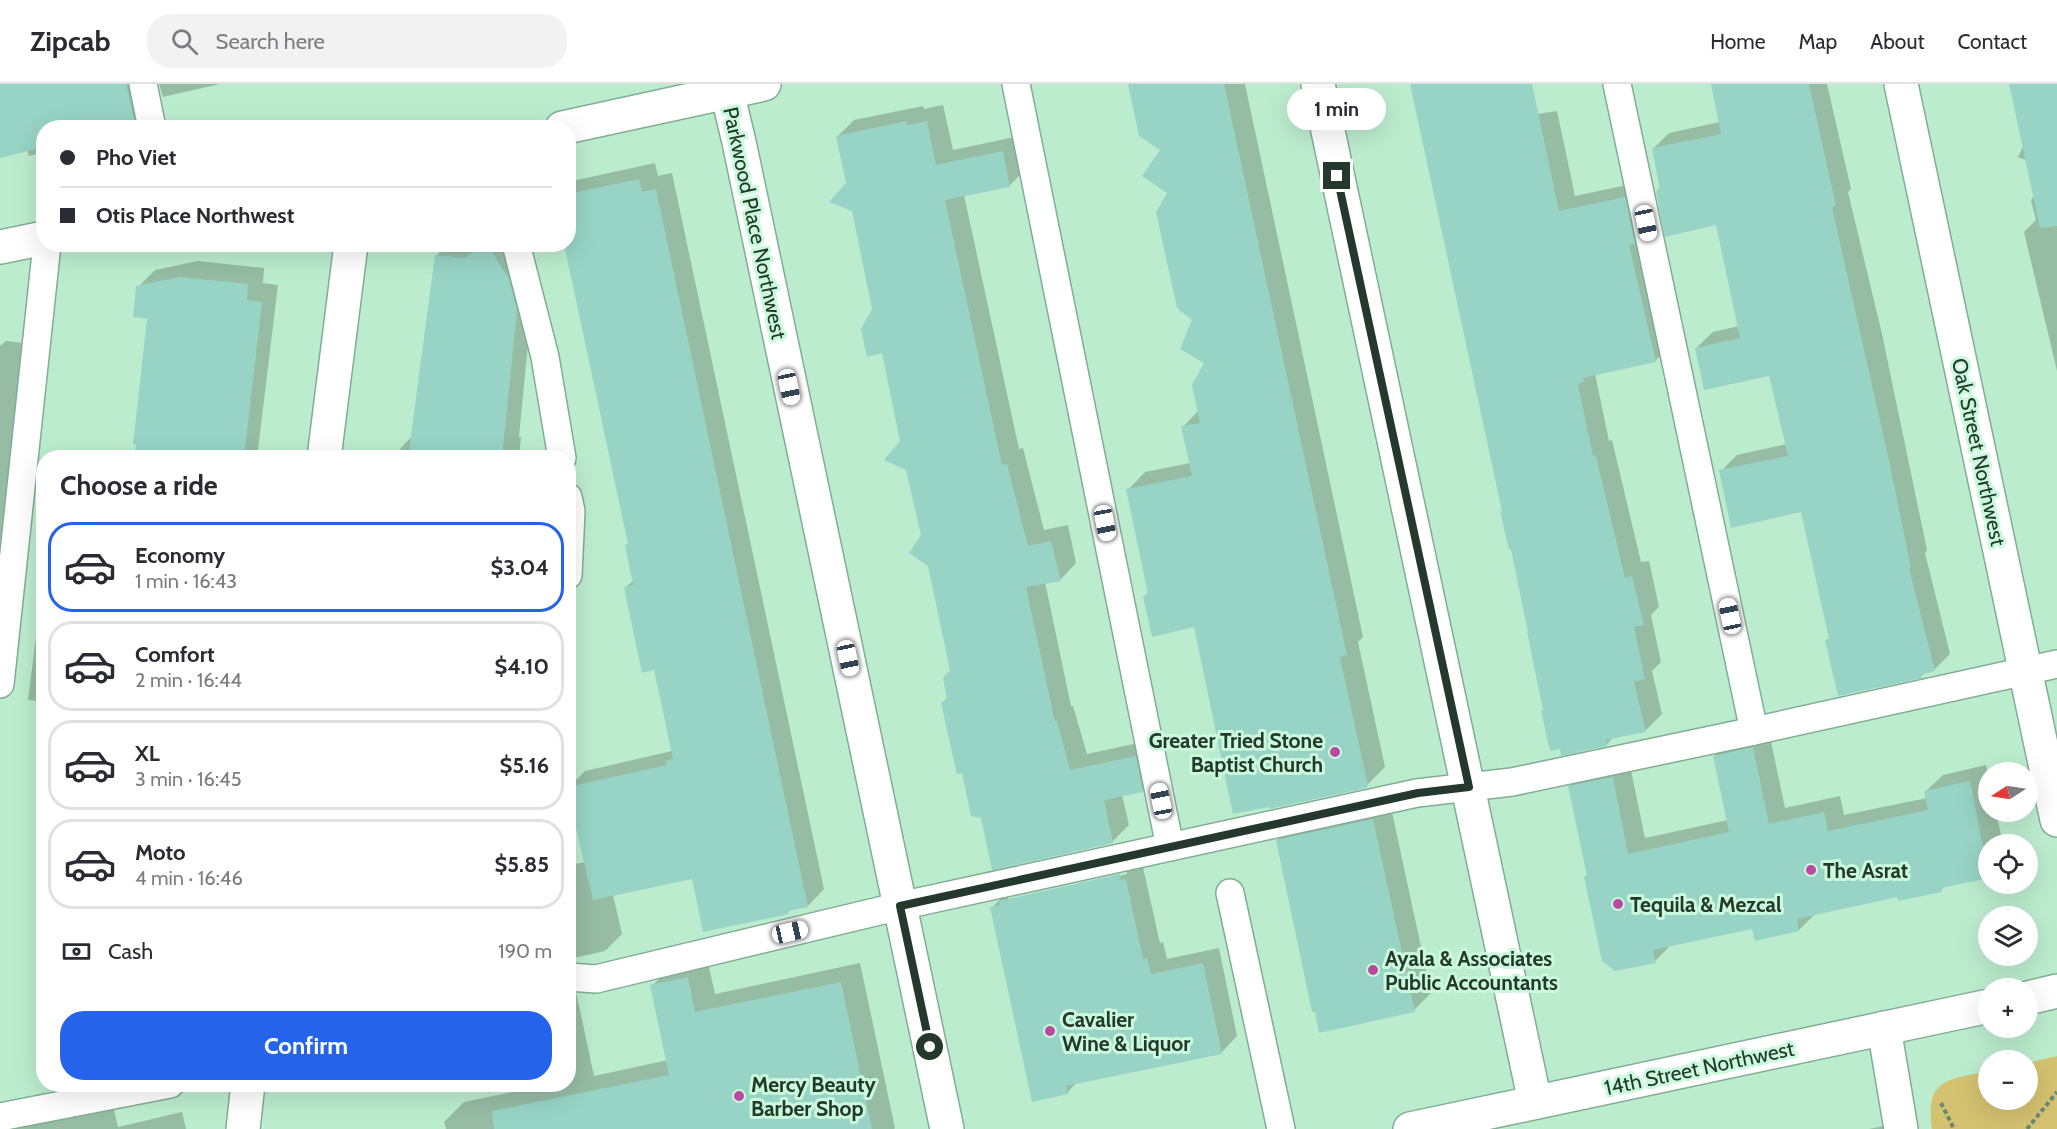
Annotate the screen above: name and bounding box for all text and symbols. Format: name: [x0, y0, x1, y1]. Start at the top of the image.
search box: [147, 14, 567, 68]
text: Zipcab: [30, 24, 111, 58]
icon: search: [168, 25, 201, 58]
text: Search here: [216, 28, 325, 55]
text: Home: [1710, 29, 1766, 54]
text: Map: [1799, 29, 1837, 54]
text: About: [1870, 29, 1924, 54]
text: Contact: [1957, 29, 2027, 54]
callout: 1 min: [1288, 89, 1386, 131]
text: 1 min: [1314, 97, 1359, 121]
street label: Parkwood Place Northwest: [718, 105, 792, 341]
text: Pho Viet: [96, 144, 176, 171]
route end: [1323, 162, 1350, 189]
text: Otis Place Northwest: [96, 202, 294, 229]
car: [1633, 204, 1659, 242]
street label: Oak Street Northwest: [1947, 356, 2011, 548]
car: [776, 368, 802, 406]
text: Choose a ride: [60, 469, 218, 502]
car: [1093, 504, 1117, 542]
icon: car: [63, 540, 117, 594]
text: Economy: [135, 542, 225, 569]
text: $3.04: [491, 554, 549, 581]
text: 1 min · 16:43: [135, 569, 237, 593]
car: [1717, 597, 1743, 635]
icon: car: [63, 639, 117, 693]
car: [835, 639, 861, 677]
text: Comfort: [135, 641, 214, 668]
text: $4.10: [494, 653, 549, 680]
text: 2 min · 16:44: [135, 668, 242, 692]
place label: Greater Tried Stone Baptist Church: [1149, 728, 1323, 777]
icon: car: [63, 738, 117, 792]
text: XL: [135, 740, 160, 767]
marker: Greater Tried Stone Baptist Church: [1328, 745, 1342, 759]
text: $5.16: [499, 752, 549, 779]
north arrow: [1978, 762, 2038, 822]
map controls: [1978, 762, 2038, 1110]
text: 3 min · 16:45: [135, 767, 241, 791]
car: [1149, 782, 1173, 820]
button: locate: [1978, 834, 2038, 894]
icon: car: [63, 837, 117, 891]
text: Moto: [135, 839, 186, 866]
text: $5.85: [494, 851, 549, 878]
place label: The Asrat: [1823, 858, 1908, 883]
marker: The Asrat: [1804, 863, 1818, 877]
text: 4 min · 16:46: [135, 866, 243, 890]
place label: Tequila & Mezcal: [1630, 892, 1782, 917]
marker: Tequila & Mezcal: [1611, 897, 1625, 911]
button: layers: [1978, 906, 2038, 966]
car: [770, 919, 810, 945]
icon: cash: [60, 935, 93, 968]
text: Cash: [108, 938, 153, 965]
text: 190 m: [498, 939, 552, 963]
place label: Ayala & Associates Public Accountants: [1385, 946, 1558, 995]
marker: Ayala & Associates Public Accountants: [1366, 963, 1380, 977]
button: +: [1978, 978, 2038, 1038]
place label: Cavalier Wine & Liquor: [1062, 1007, 1190, 1056]
button: Confirm: [60, 1011, 552, 1080]
marker: Cavalier Wine & Liquor: [1043, 1024, 1057, 1038]
route start: [916, 1033, 943, 1060]
street label: 14th Street Northwest: [1602, 1036, 1796, 1100]
button: −: [1978, 1050, 2038, 1110]
place label: Mercy Beauty Barber Shop: [751, 1072, 876, 1121]
marker: Mercy Beauty Barber Shop: [732, 1089, 746, 1103]

